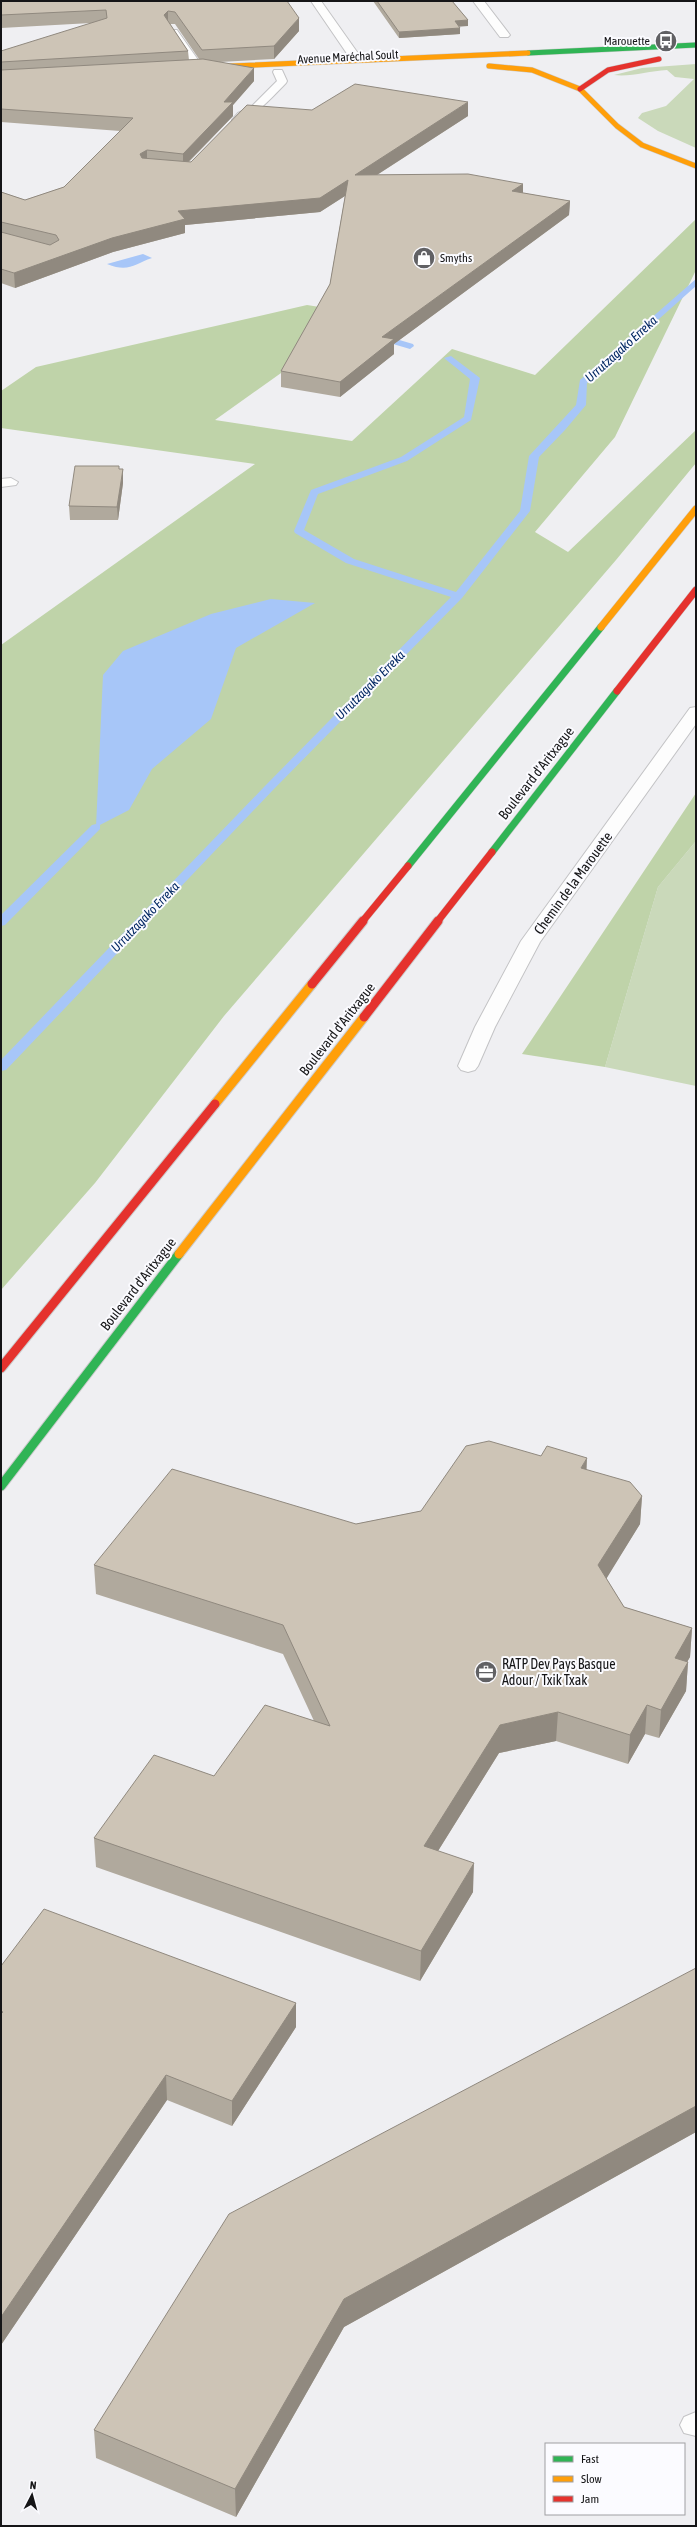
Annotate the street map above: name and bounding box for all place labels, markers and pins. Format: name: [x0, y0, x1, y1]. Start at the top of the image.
bus stop icon: Marouette: [653, 28, 679, 54]
place label: Marouette: [604, 34, 650, 48]
shop icon: Smyths: [411, 245, 437, 271]
place label: Smyths: [440, 251, 472, 265]
place label: RATP Dev Pays Basque Adour / Txik Txak: [502, 1656, 616, 1688]
office icon: RATP Dev Pays Basque Adour / Txik Txak: [473, 1659, 499, 1685]

